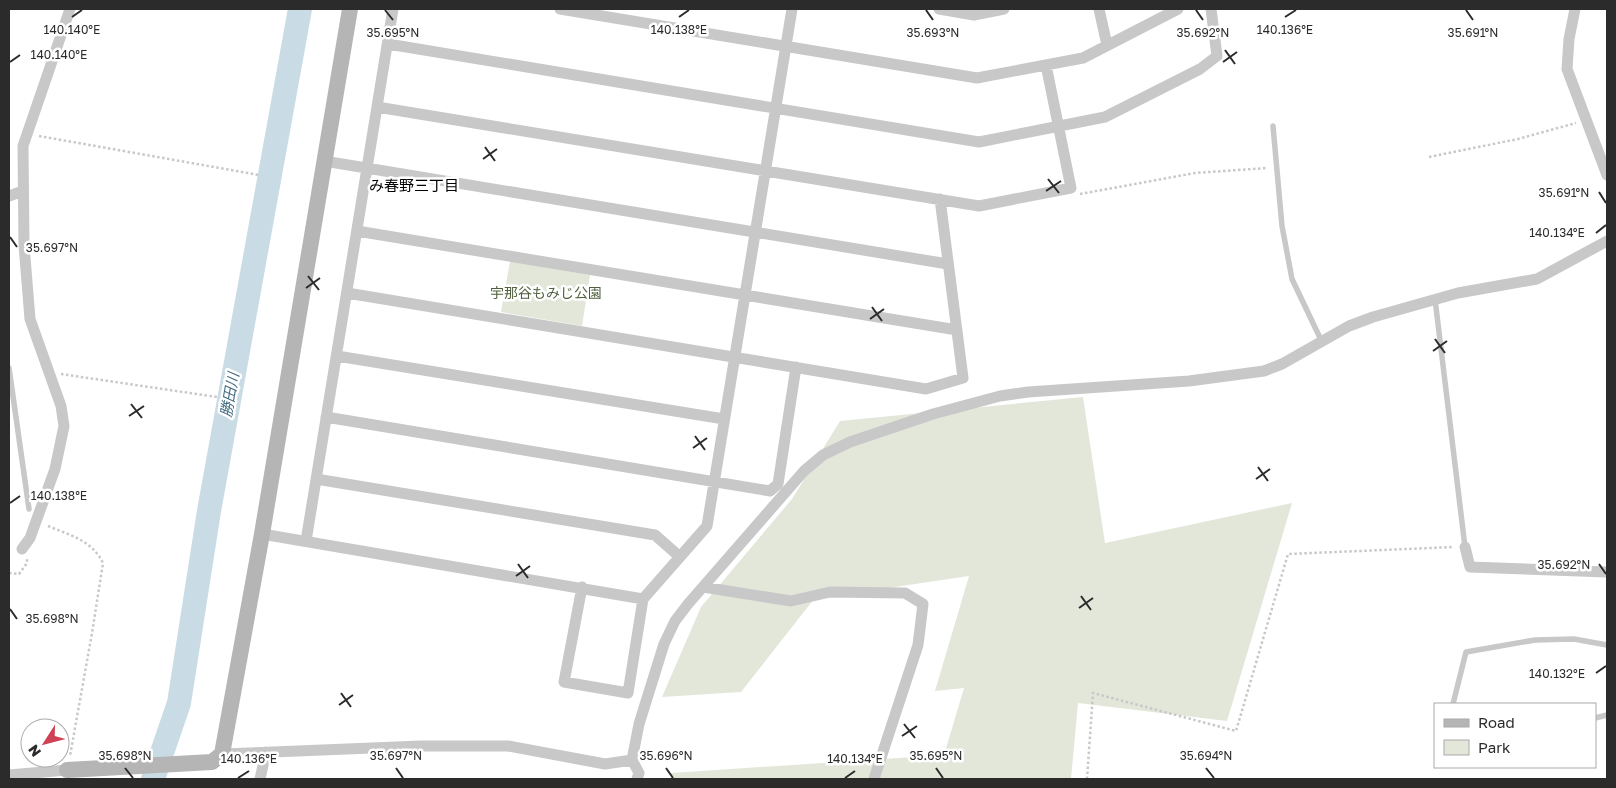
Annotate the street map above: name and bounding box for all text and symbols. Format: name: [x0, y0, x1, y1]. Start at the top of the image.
text: 140.140°E: [44, 22, 100, 37]
text: 140.138°E: [651, 22, 707, 37]
text: 140.136°E: [1257, 22, 1313, 37]
text: 35.695°N: [367, 25, 419, 40]
text: 35.693°N: [907, 25, 959, 40]
text: 35.692°N: [1177, 25, 1229, 40]
text: 35.691°N: [1448, 25, 1498, 40]
text: 140.140°E: [31, 47, 87, 62]
district label: み春野三丁目: [369, 176, 459, 194]
text: 35.691°N: [1539, 185, 1589, 200]
text: 140.134°E: [1529, 225, 1585, 240]
text: 35.697°N: [26, 240, 78, 255]
park label: 宇那谷もみじ公園: [490, 284, 602, 301]
water label: 勝田川: [216, 369, 242, 419]
text: 140.138°E: [31, 488, 87, 503]
text: 35.692°N: [1538, 557, 1590, 572]
text: 35.698°N: [25, 611, 79, 626]
text: 140.132°E: [1529, 666, 1585, 681]
legend: [1434, 703, 1596, 768]
text: Road: [1478, 713, 1515, 731]
north arrow: [20, 718, 70, 768]
text: Park: [1478, 738, 1511, 756]
text: N: [24, 742, 44, 760]
text: 35.698°N: [98, 748, 152, 763]
text: 35.697°N: [370, 748, 422, 763]
text: 35.696°N: [639, 748, 693, 763]
text: 35.695°N: [910, 748, 962, 763]
text: 35.694°N: [1180, 748, 1232, 763]
text: 140.136°E: [221, 751, 277, 766]
text: 140.134°E: [827, 751, 883, 766]

